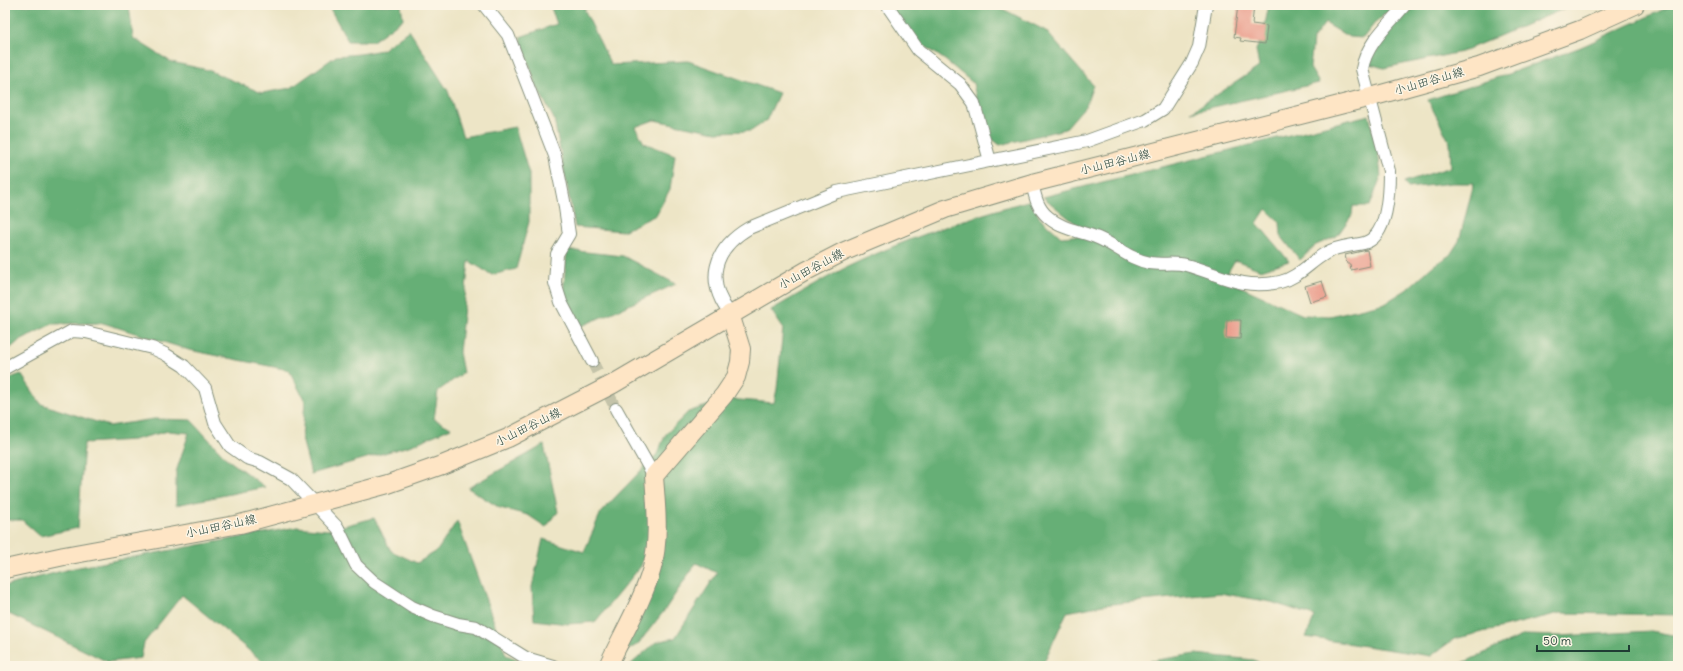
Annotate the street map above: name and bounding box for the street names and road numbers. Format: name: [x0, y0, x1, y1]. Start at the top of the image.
street label: 小山田谷山線: [1392, 63, 1466, 98]
street label: 小山田谷山線: [1078, 146, 1152, 178]
street label: 小山田谷山線: [775, 245, 846, 292]
street label: 小山田谷山線: [492, 404, 563, 449]
street label: 小山田谷山線: [184, 511, 258, 540]

